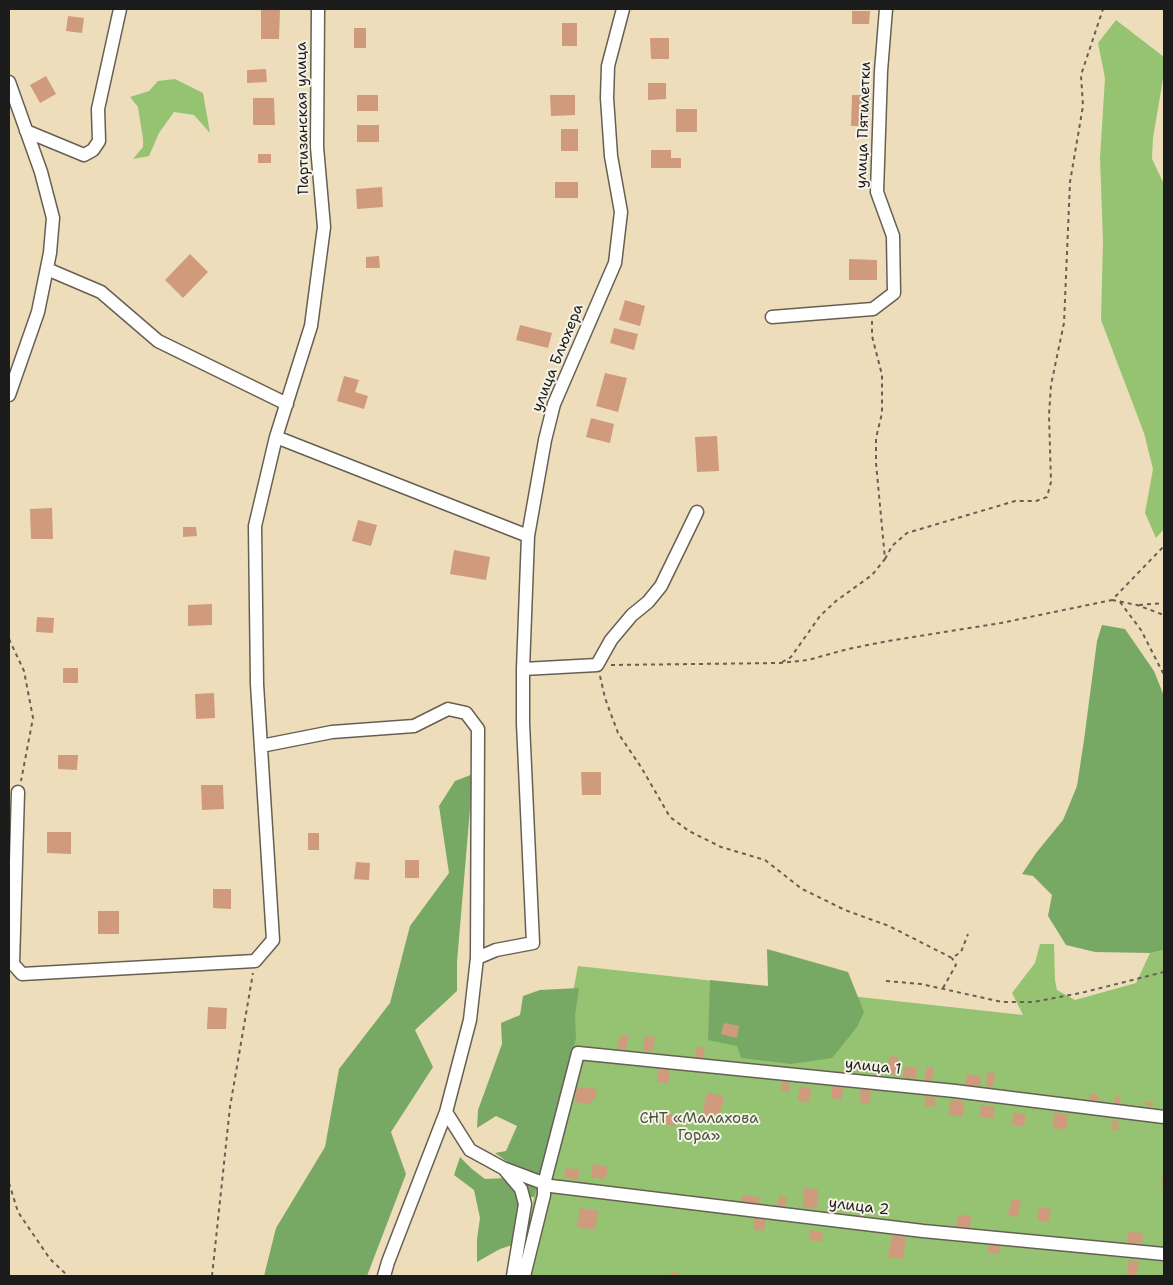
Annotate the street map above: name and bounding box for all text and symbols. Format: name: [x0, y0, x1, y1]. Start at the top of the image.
street label: Партизанская улица: [293, 41, 313, 195]
street label: улица Пятилетки: [853, 61, 875, 189]
street label: улица Блюхера: [528, 301, 588, 415]
street label: улица 1: [844, 1055, 902, 1079]
park label: СНТ «Малахова Гора»: [640, 1110, 758, 1145]
street label: улица 2: [828, 1194, 890, 1220]

